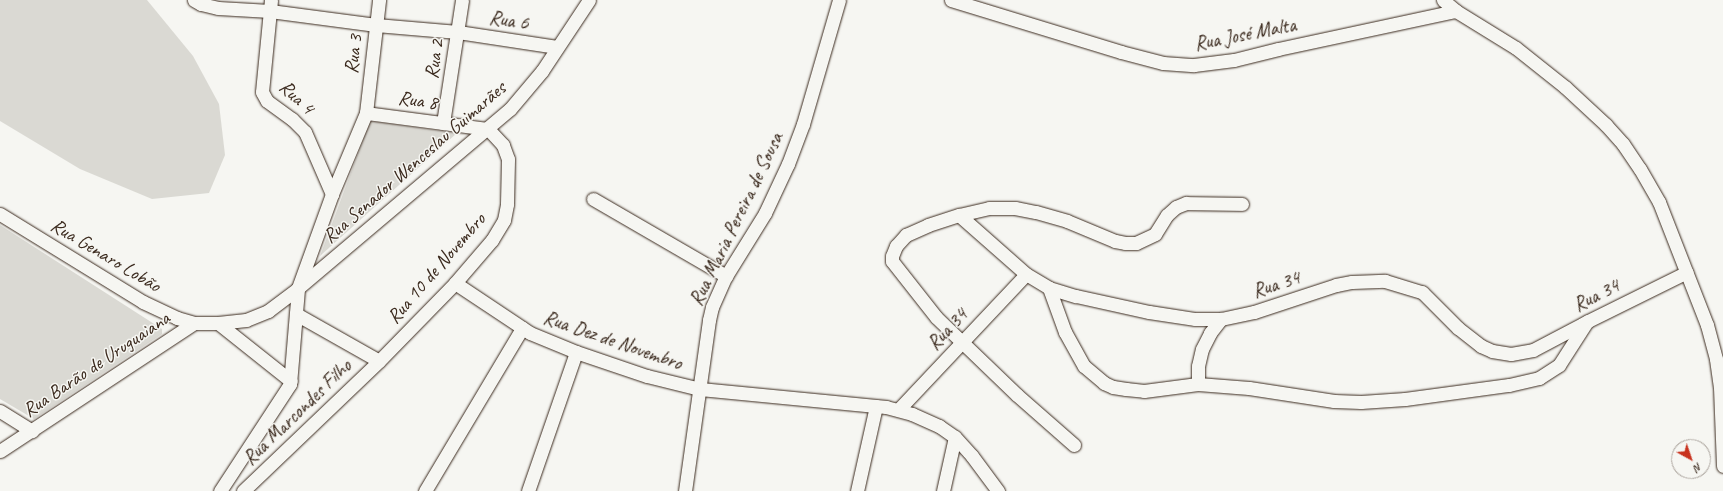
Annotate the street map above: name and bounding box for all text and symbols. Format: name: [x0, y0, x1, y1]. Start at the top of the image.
street label: Rua 6: [488, 5, 530, 35]
street label: Rua José Malta: [1192, 12, 1298, 56]
street label: Rua 3: [339, 33, 367, 75]
street label: Rua 2: [419, 38, 449, 80]
street label: Rua 4: [274, 75, 320, 119]
street label: Rua Senador Wenceslau Guimarães: [318, 76, 510, 248]
street label: Rua 8: [397, 85, 439, 115]
street label: Rua Maria Pereira de Sousa: [684, 129, 788, 309]
street label: Rua 10 de Novembro: [381, 207, 491, 329]
street label: Rua Genaro Lobão: [47, 213, 165, 297]
street label: Rua 34: [1249, 265, 1303, 303]
street label: Rua 34: [1569, 273, 1623, 317]
street label: Rua 34: [922, 303, 972, 355]
street label: Rua Dez de Novembro: [540, 305, 686, 375]
street label: Rua Barão de Uruguaiana: [18, 306, 174, 422]
street label: Rua Marcondes Filho: [237, 354, 357, 470]
north arrow: [1671, 439, 1711, 479]
text: N: [1691, 460, 1705, 475]

